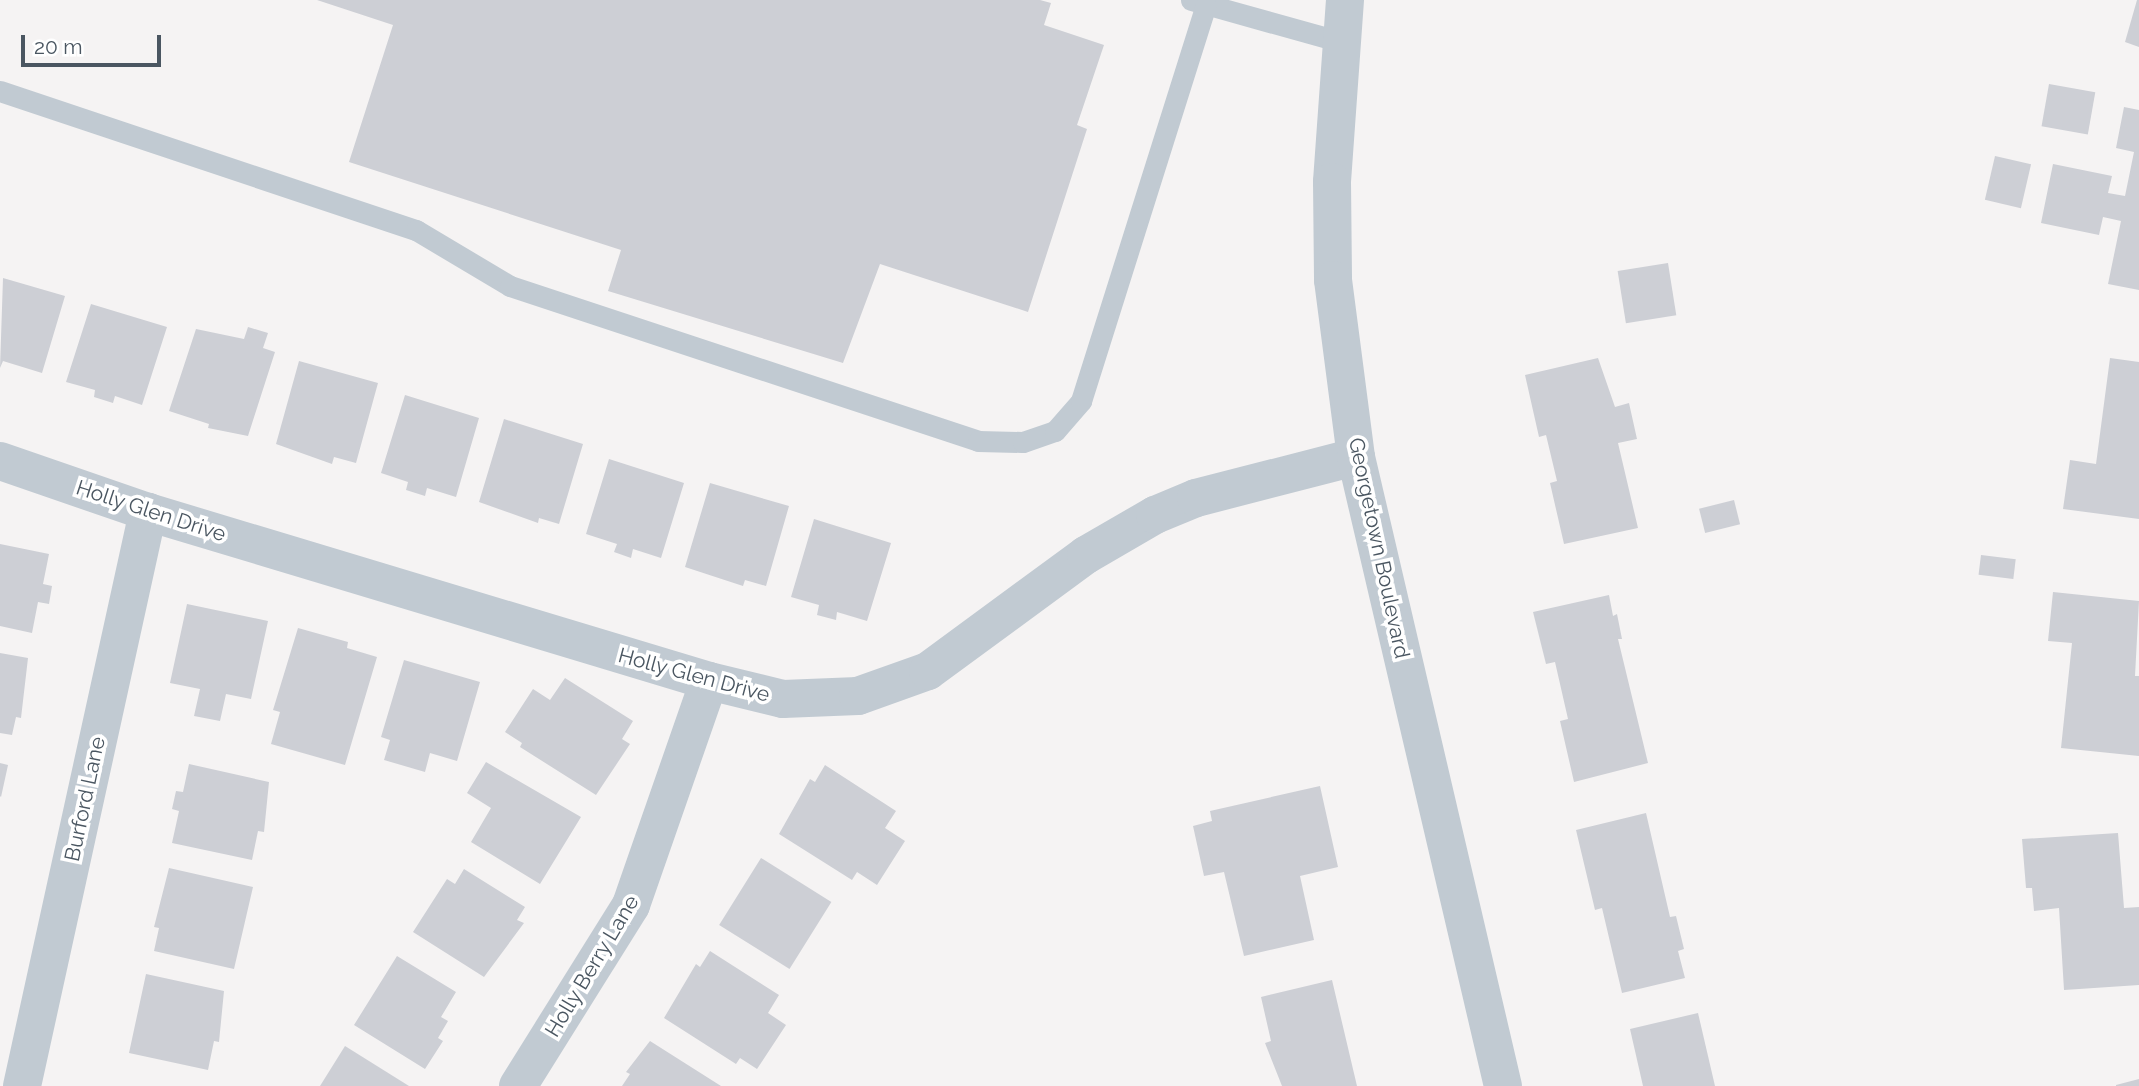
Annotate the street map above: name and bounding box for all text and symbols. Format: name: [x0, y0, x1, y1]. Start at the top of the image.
scale bar: [24, 21, 164, 65]
text: 20 m: [34, 34, 82, 59]
street label: Georgetown Boulevard: [1343, 435, 1415, 661]
street label: Holly Glen Drive: [73, 475, 229, 547]
street label: Holly Glen Drive: [615, 643, 773, 707]
street label: Burford Lane: [60, 734, 110, 864]
street label: Holly Berry Lane: [540, 890, 644, 1042]

